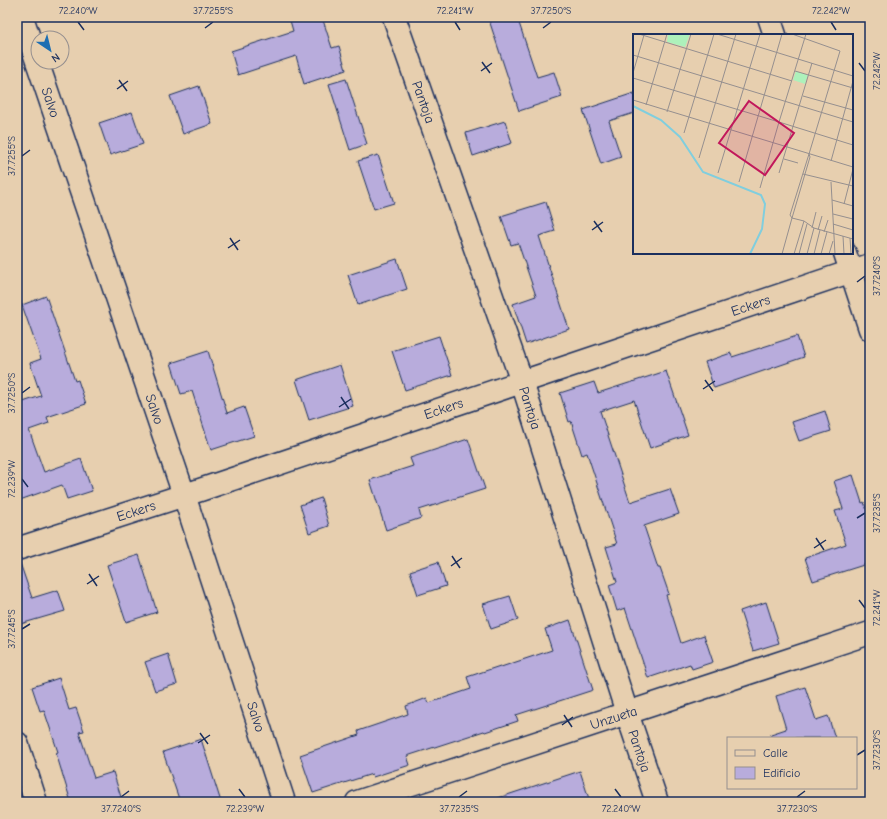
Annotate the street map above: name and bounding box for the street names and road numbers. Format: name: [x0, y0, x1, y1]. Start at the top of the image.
street label: Pantoja: [409, 78, 439, 125]
street label: Salvo: [38, 85, 64, 120]
street label: Eckers: [729, 291, 772, 320]
street label: Pantoja: [516, 385, 545, 431]
street label: Salvo: [142, 392, 168, 427]
street label: Eckers: [422, 394, 465, 423]
street label: Eckers: [114, 496, 158, 525]
street label: Salvo: [243, 699, 269, 734]
street label: Unzueta: [588, 702, 639, 733]
street label: Pantoja: [625, 727, 655, 774]

